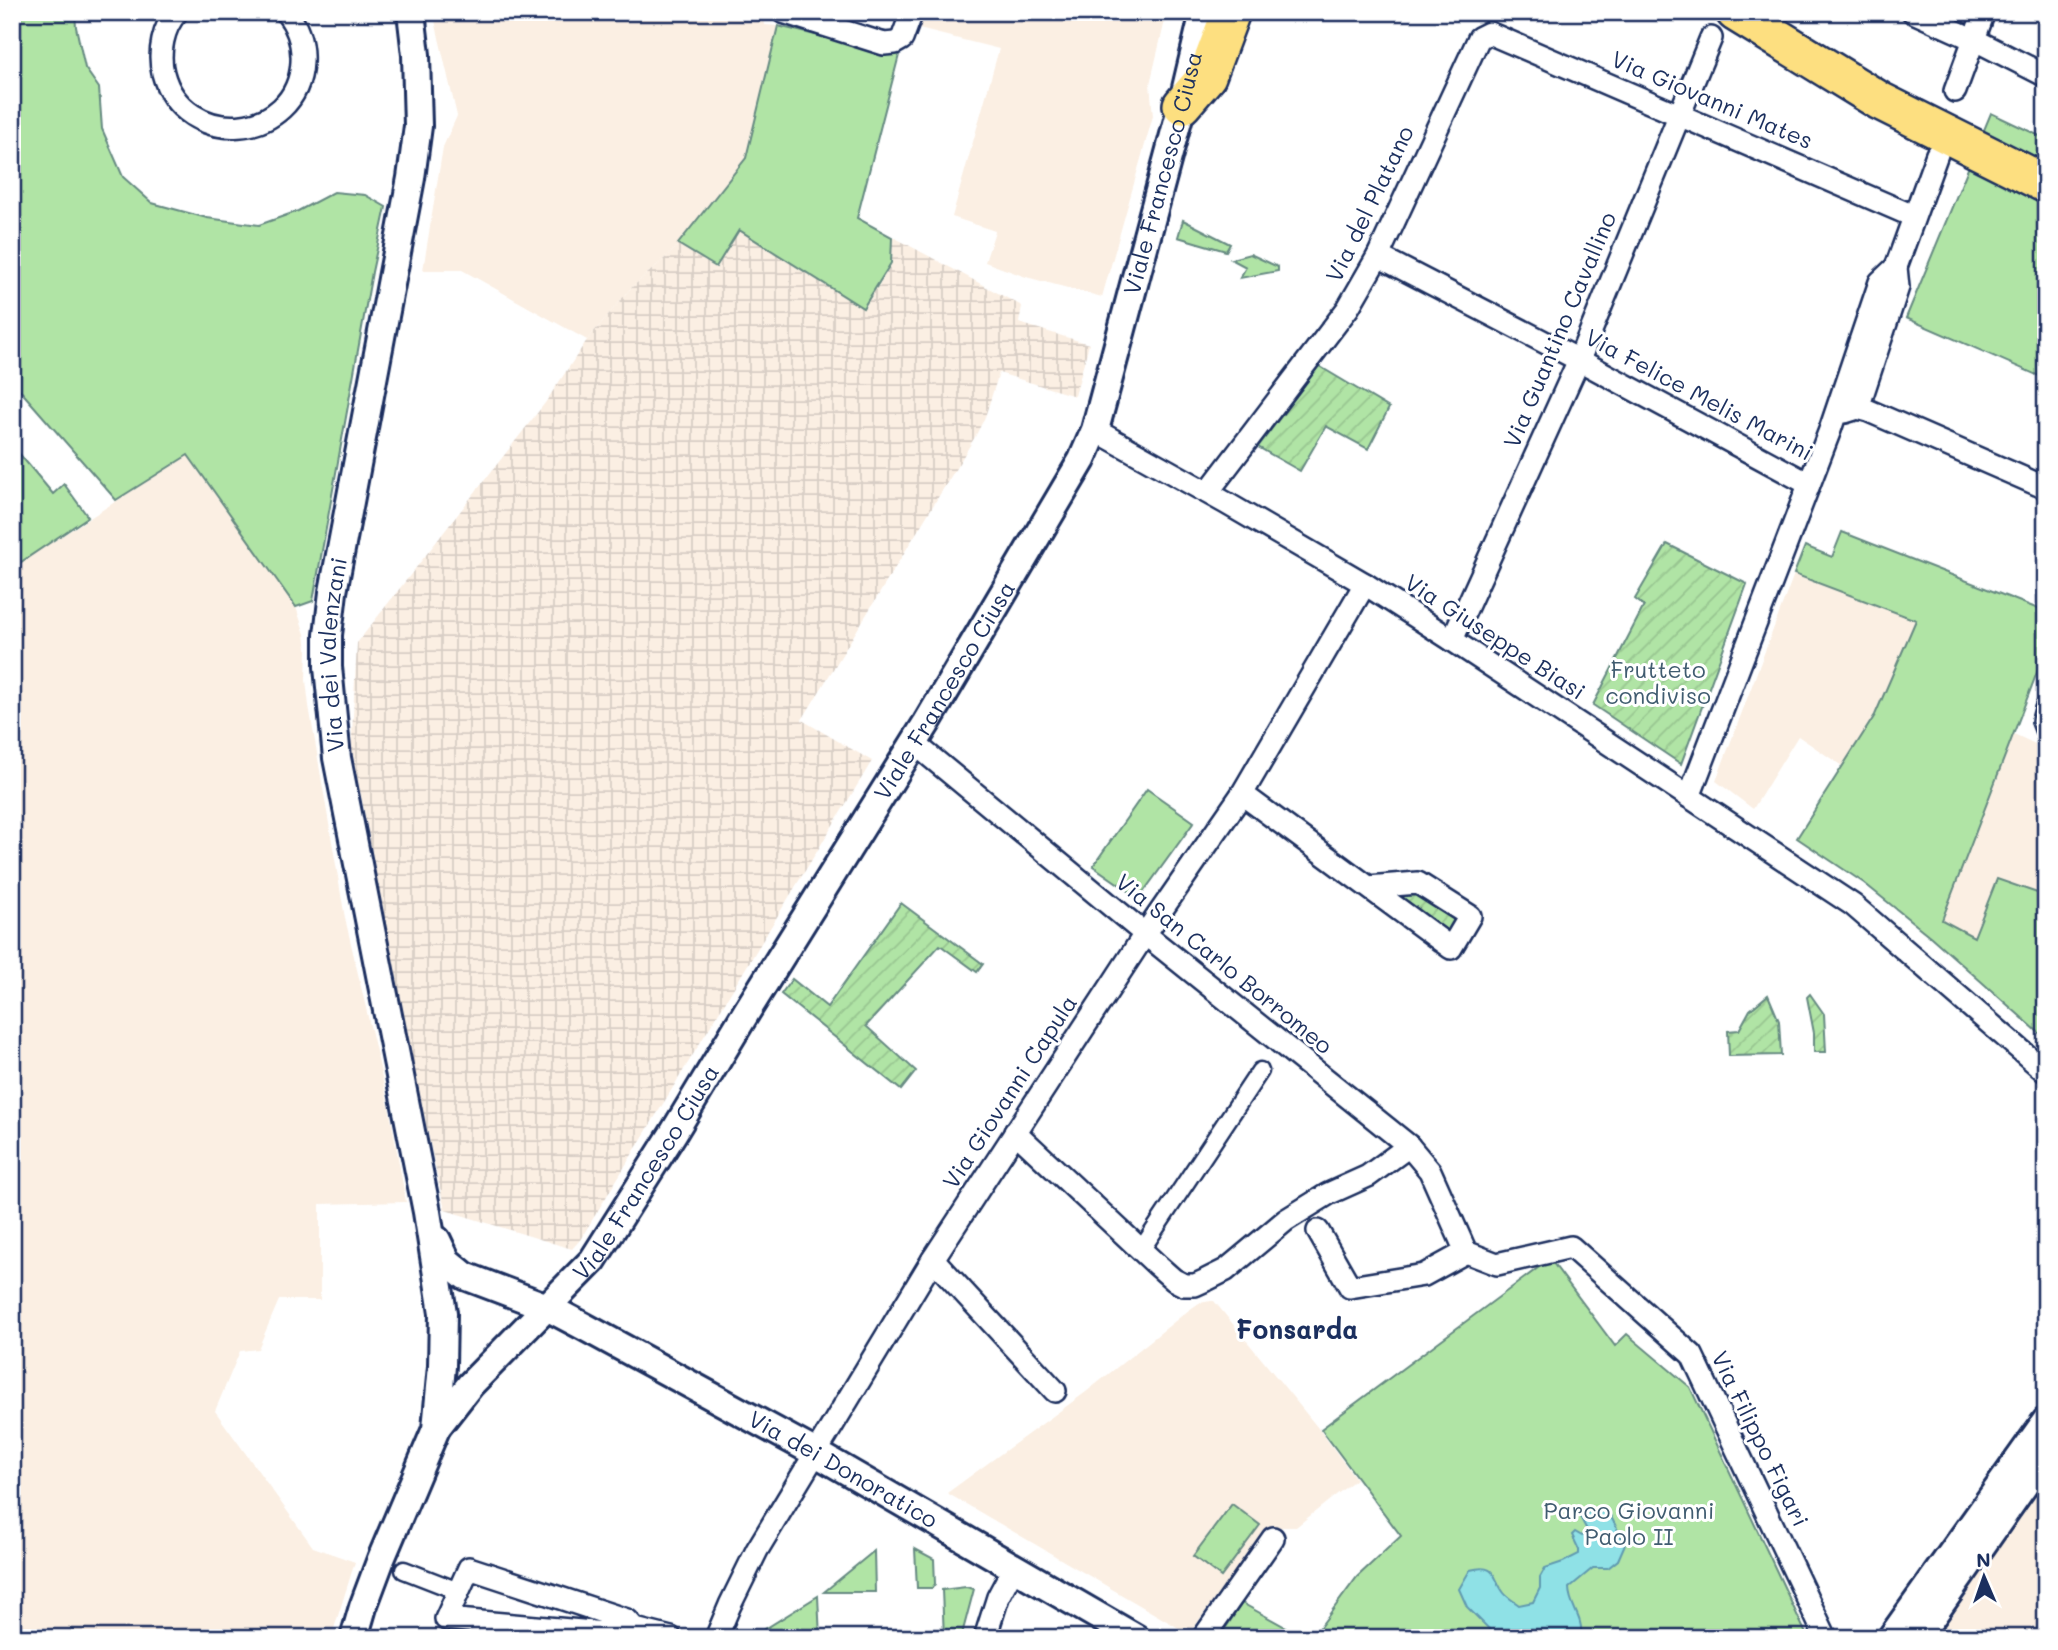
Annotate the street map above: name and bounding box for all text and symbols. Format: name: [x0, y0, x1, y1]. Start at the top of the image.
street label: Via Giovanni Mates: [1607, 43, 1818, 155]
street label: Viale Francesco Ciusa: [1116, 48, 1208, 298]
street label: Via del Platano: [1318, 120, 1420, 287]
street label: Via Guantino Cavallino: [1496, 207, 1622, 452]
street label: Via Felice Melis Marini: [1581, 321, 1818, 467]
street label: Via dei Valenzani: [312, 555, 353, 754]
street label: Via Giuseppe Biasi: [1400, 567, 1592, 706]
street label: Viale Francesco Ciusa: [866, 575, 1021, 805]
park label: Frutteto condiviso: [1605, 654, 1711, 710]
street label: Via San Carlo Borromeo: [1110, 866, 1339, 1060]
street label: Via Giovanni Capula: [935, 989, 1083, 1194]
street label: Viale Francesco Ciusa: [566, 1059, 725, 1286]
district label: Fonsarda: [1236, 1312, 1358, 1346]
street label: Via Filippo Figari: [1705, 1346, 1816, 1531]
street label: Via dei Donoratico: [744, 1403, 944, 1534]
park label: Parco Giovanni Paolo II: [1543, 1495, 1715, 1551]
north arrow: [1950, 1542, 2020, 1612]
text: N: [1976, 1547, 1991, 1572]

